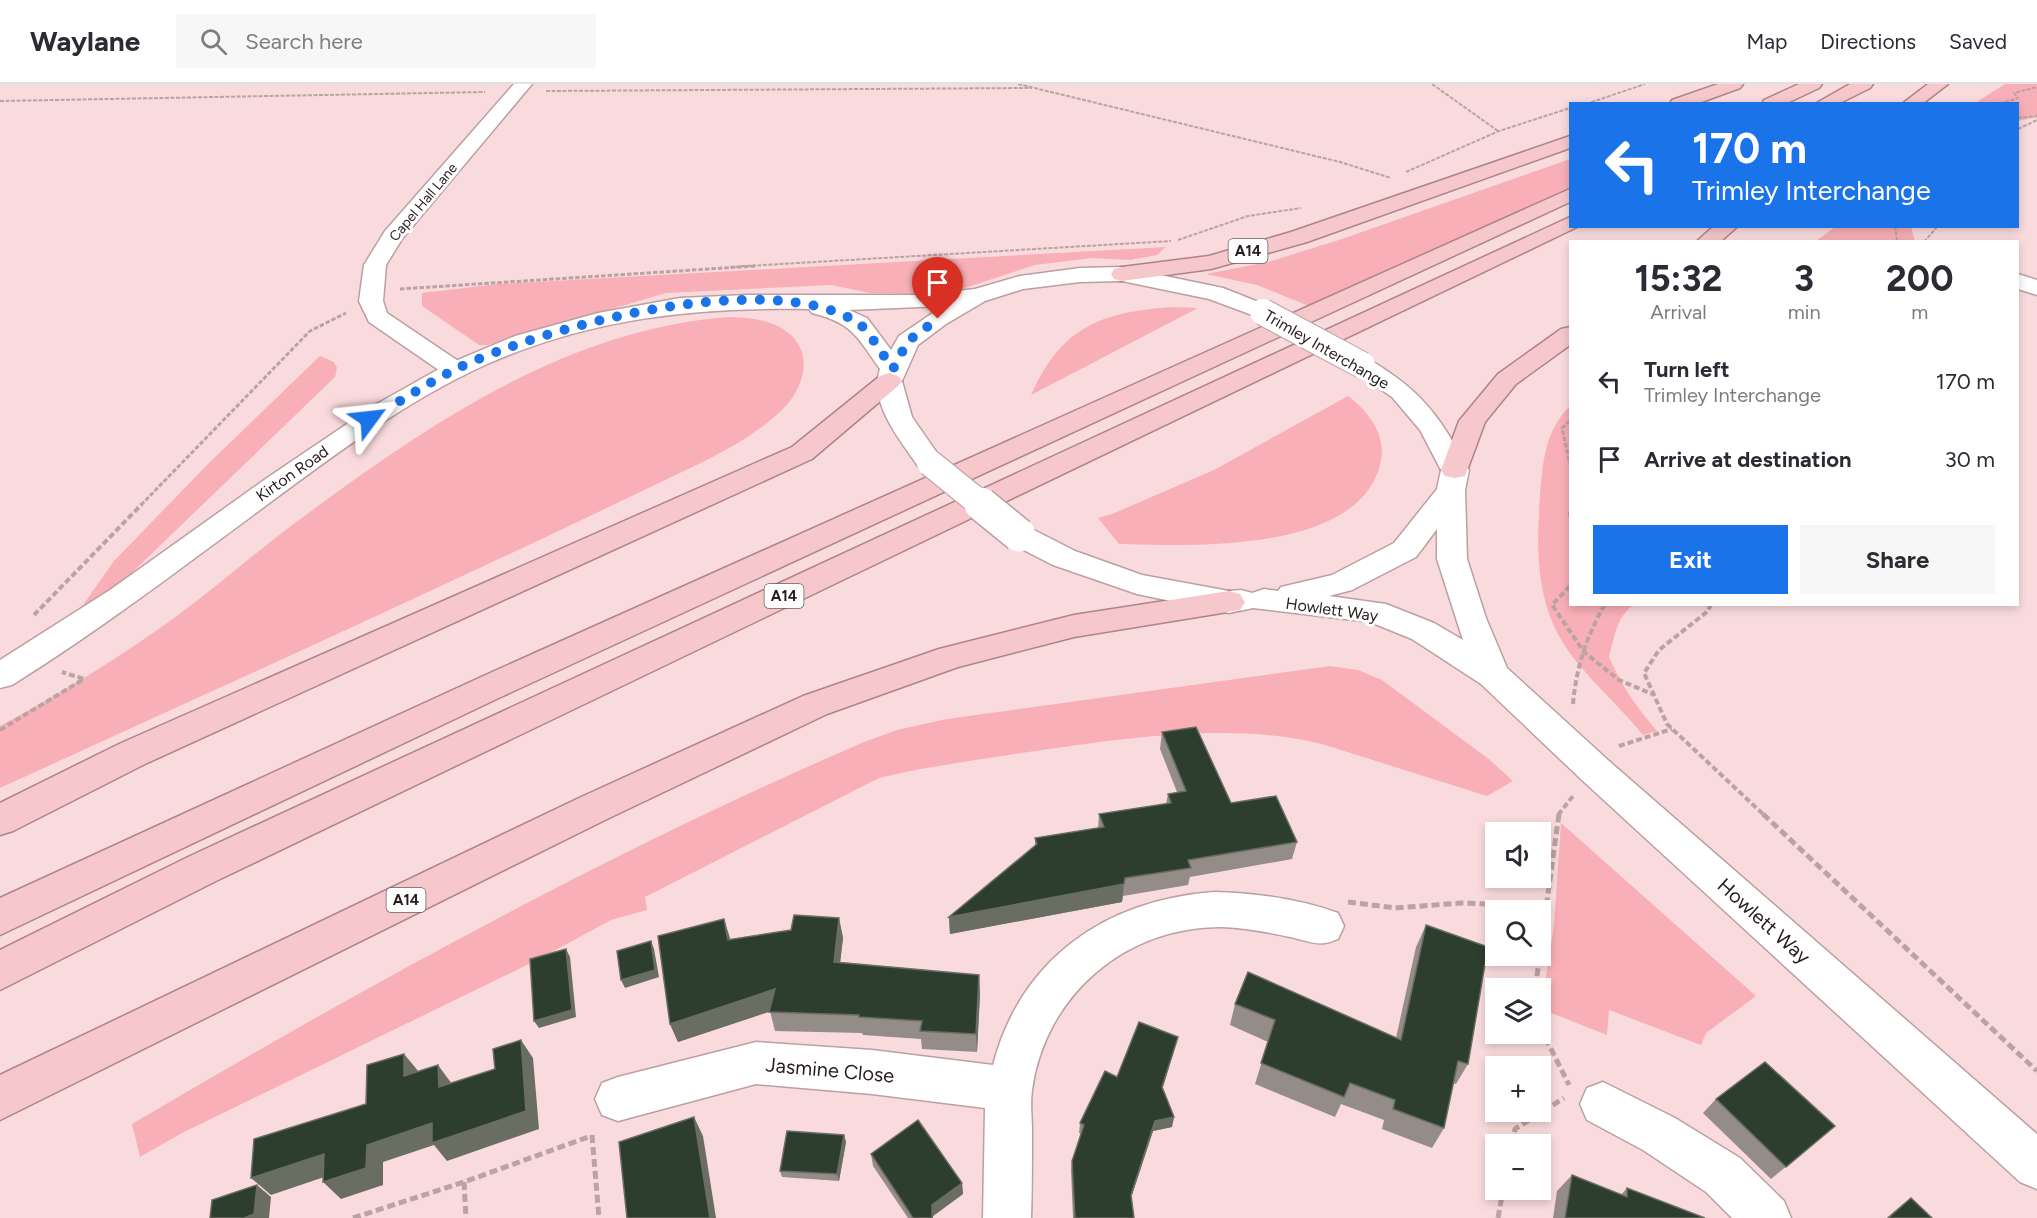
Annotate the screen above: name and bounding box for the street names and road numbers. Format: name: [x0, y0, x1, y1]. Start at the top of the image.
street label: Capel Hall Lane: [386, 159, 461, 245]
road number: A14: [1228, 239, 1268, 263]
street label: Trimley Interchange: [1261, 306, 1393, 393]
street label: Kirton Road: [252, 442, 332, 505]
road number: A14: [764, 584, 804, 608]
street label: Howlett Way: [1285, 594, 1380, 625]
street label: Howlett Way: [1713, 873, 1816, 969]
road number: A14: [386, 888, 426, 912]
street label: Jasmine Close: [765, 1052, 895, 1088]

